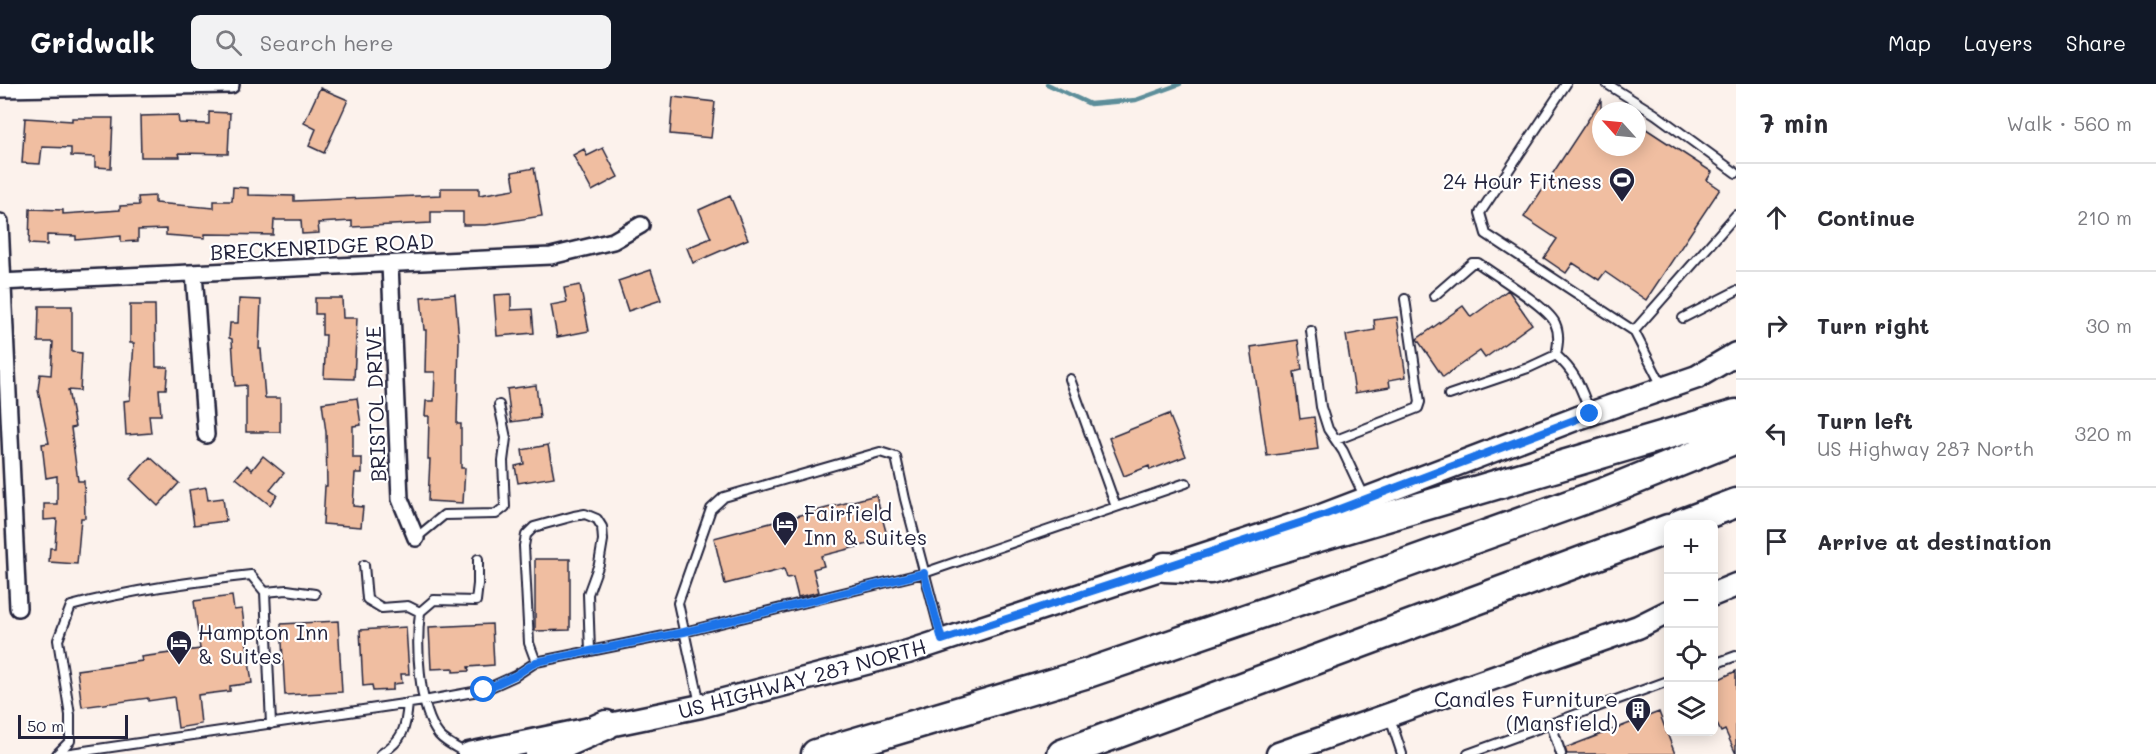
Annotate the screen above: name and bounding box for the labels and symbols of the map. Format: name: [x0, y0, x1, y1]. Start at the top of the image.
north arrow: [1592, 102, 1646, 156]
sports icon: 24 Hour Fitness: [1607, 165, 1637, 203]
place label: 24 Hour Fitness: [1443, 167, 1602, 194]
street label: BRECKENRIDGE ROAD: [209, 227, 435, 265]
street label: BRISTOL DRIVE: [359, 325, 391, 483]
route end: [1576, 400, 1602, 426]
place label: Fairfield Inn & Suites: [804, 499, 927, 550]
hotel icon: Fairfield Inn & Suites: [770, 509, 800, 547]
place label: Hampton Inn & Suites: [198, 618, 328, 669]
hotel icon: Hampton Inn & Suites: [164, 628, 194, 666]
street label: US HIGHWAY 287 NORTH: [675, 632, 929, 724]
route start: [470, 676, 496, 702]
place label: Canales Furniture (Mansfield): [1434, 685, 1618, 736]
building icon: Canales Furniture (Mansfield): [1623, 695, 1653, 733]
scale bar: [18, 712, 128, 740]

